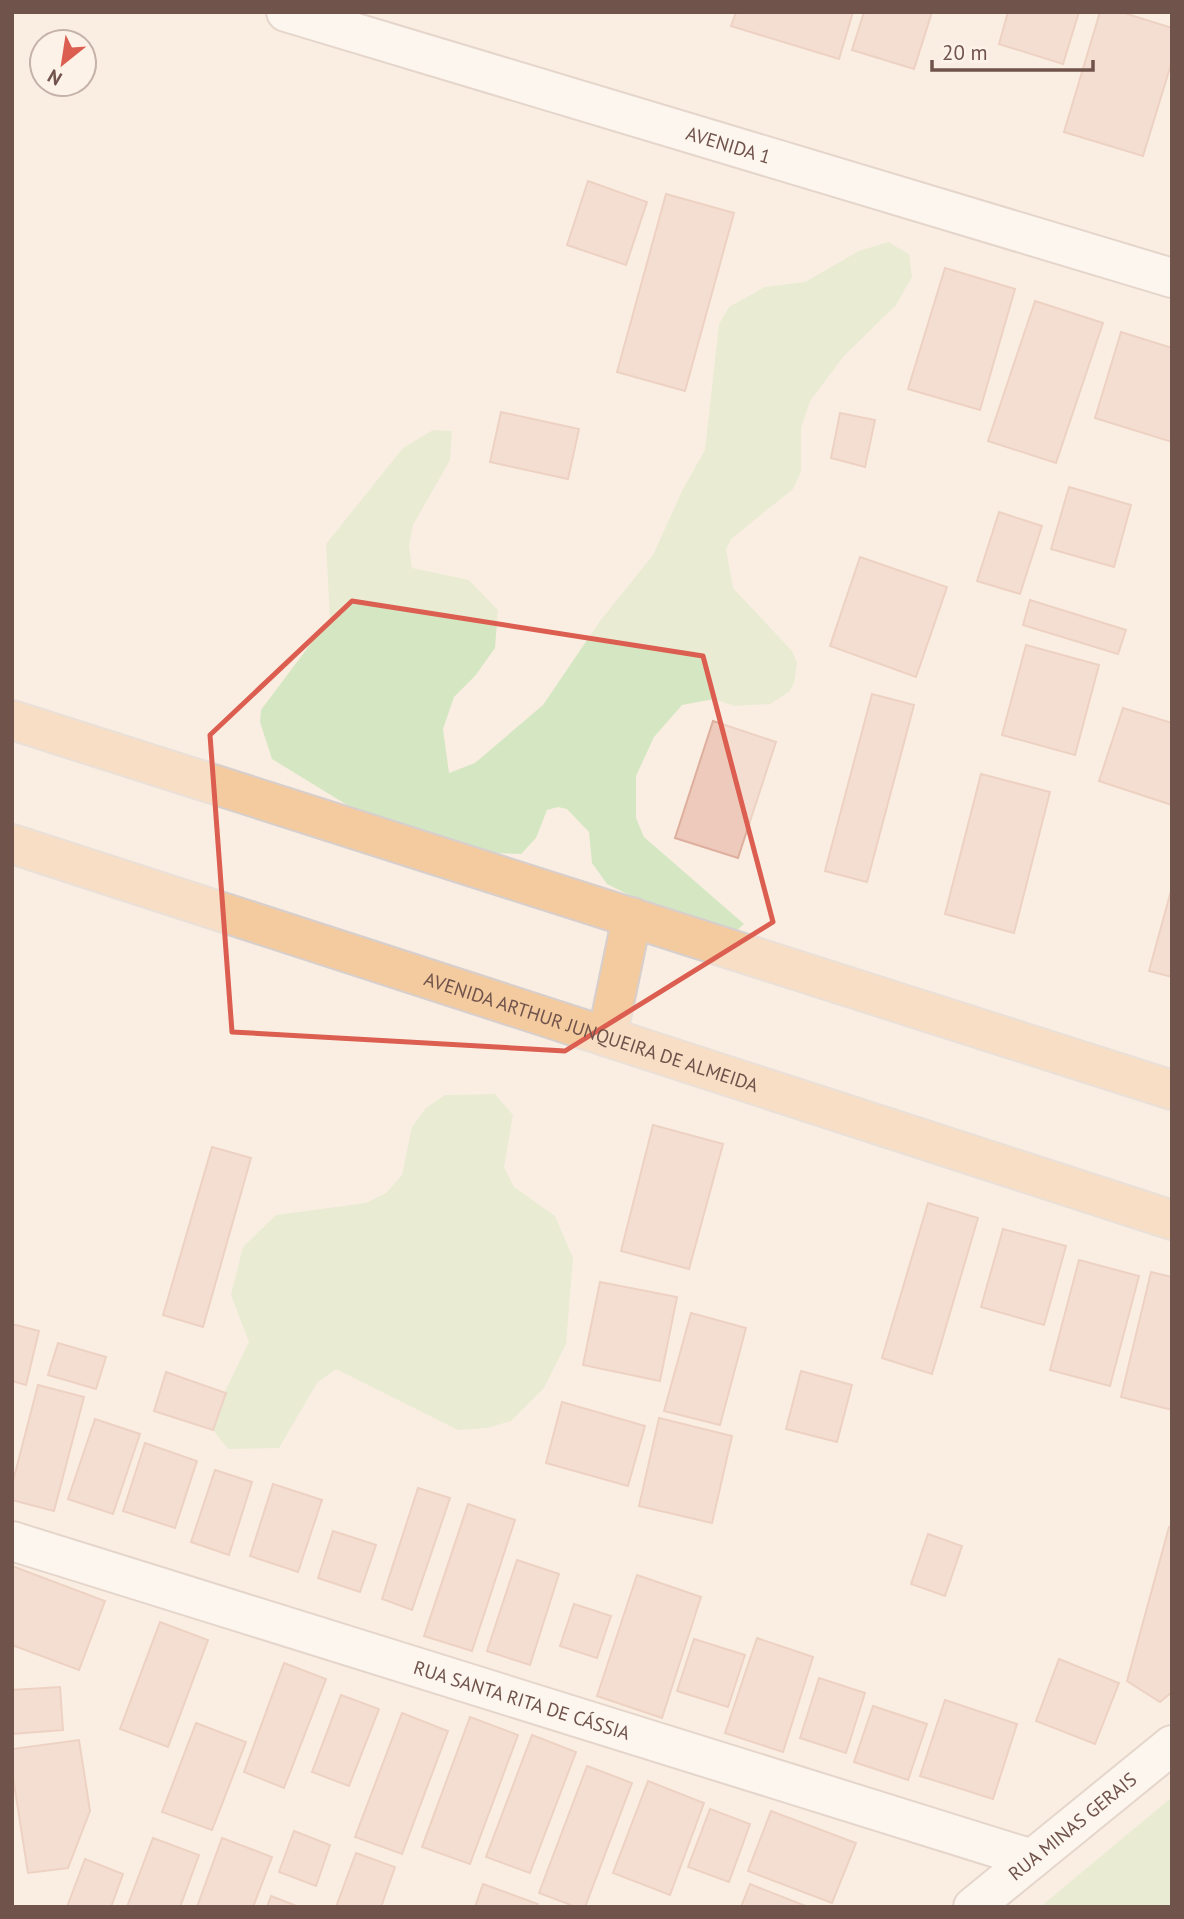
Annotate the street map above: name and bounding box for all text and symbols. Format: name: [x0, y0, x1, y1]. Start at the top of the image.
north arrow: [28, 28, 98, 98]
scale bar: [932, 28, 1093, 72]
text: 20 m: [942, 39, 988, 66]
text: N: [43, 64, 66, 91]
street label: AVENIDA 1: [683, 121, 774, 169]
street label: AVENIDA ARTHUR JUNQUEIRA DE ALMEIDA: [421, 966, 761, 1097]
street label: RUA SANTA RITA DE CÁSSIA: [411, 1655, 633, 1745]
street label: RUA MINAS GERAIS: [1003, 1767, 1141, 1885]

